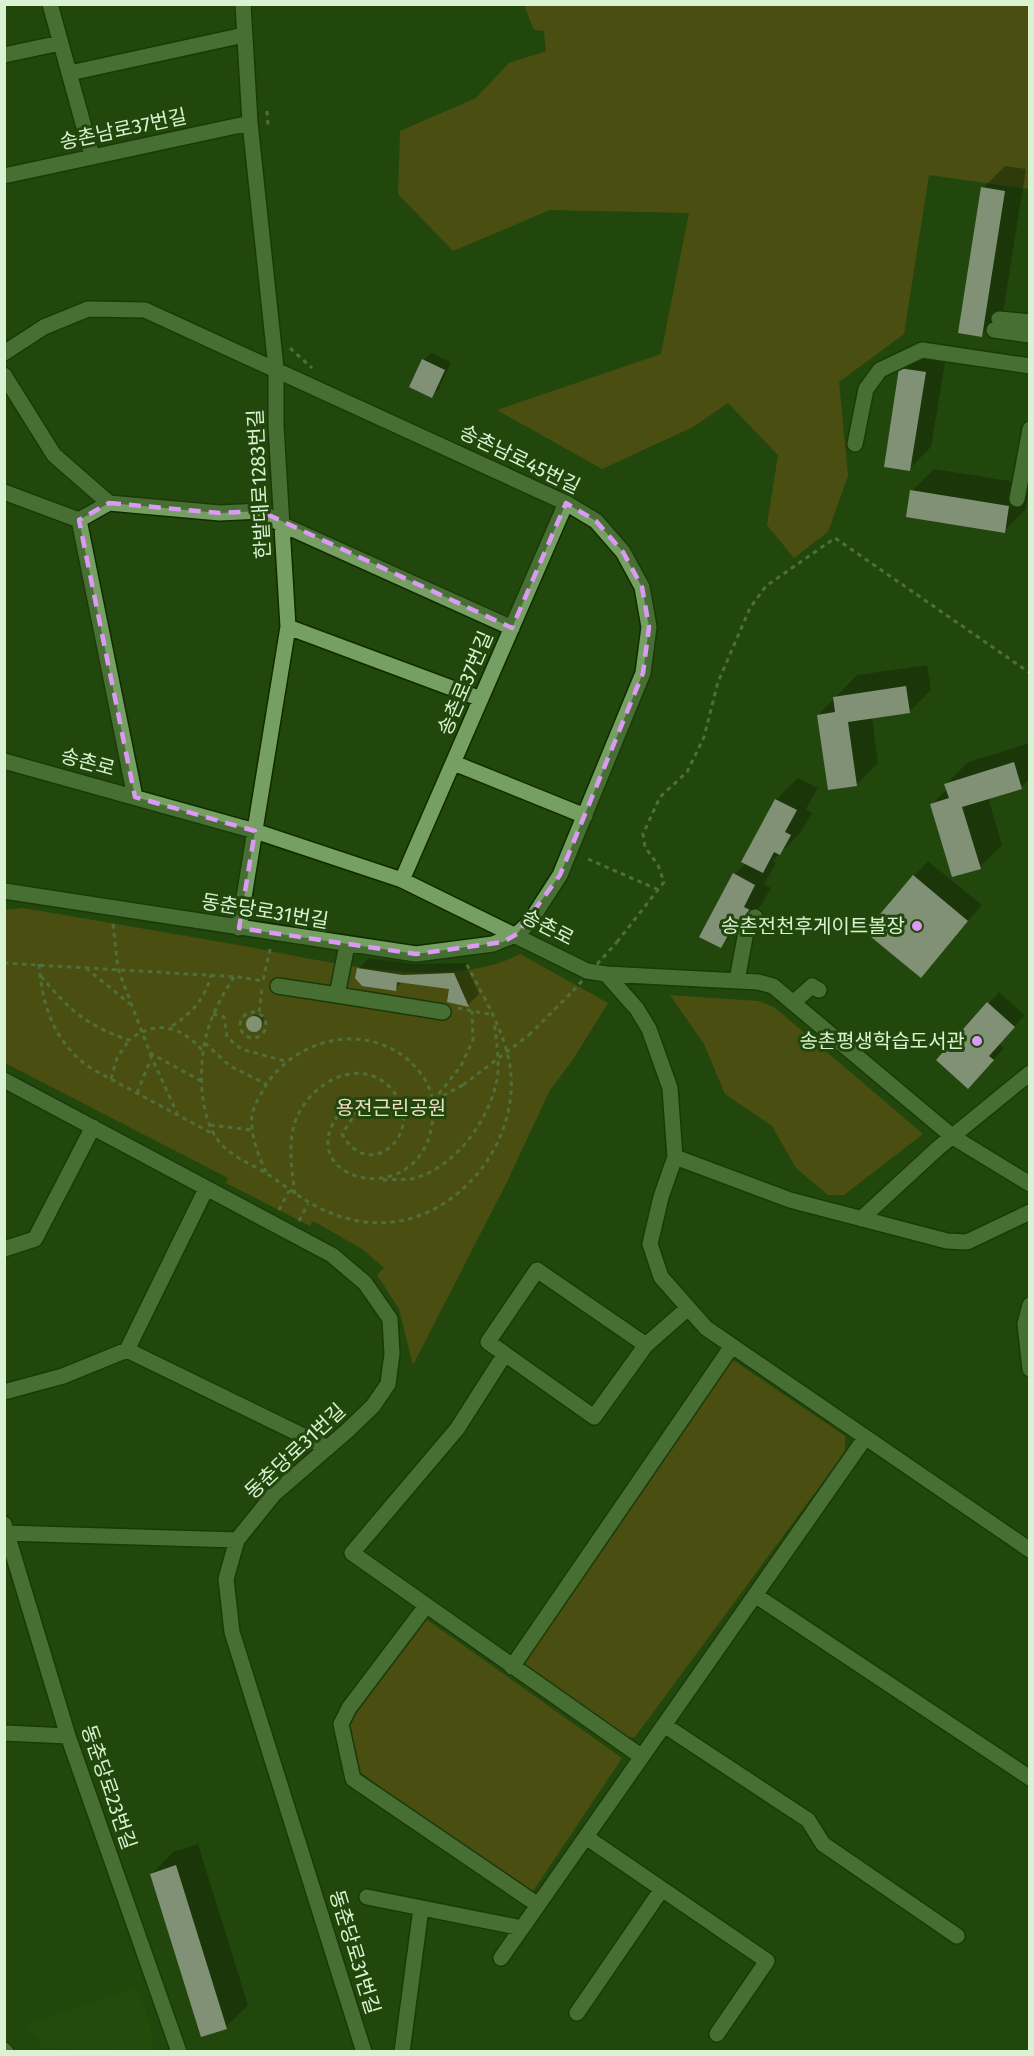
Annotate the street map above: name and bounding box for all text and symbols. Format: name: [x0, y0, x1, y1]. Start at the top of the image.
street label: 송촌남로37번길: [57, 104, 189, 154]
street label: 한밭대로1283번길: [243, 408, 275, 560]
street label: 송촌남로45번길: [456, 420, 584, 498]
street label: 송촌로37번길: [432, 627, 498, 739]
street label: 송촌로: [58, 743, 118, 781]
street label: 동춘당로31번길: [200, 889, 330, 933]
street label: 송촌로: [518, 904, 578, 950]
place label: 송촌전천후게이트볼장: [721, 914, 905, 938]
marker: 송촌전천후게이트볼장: [910, 919, 924, 933]
place label: 송촌평생학습도서관: [799, 1029, 965, 1053]
marker: 송촌평생학습도서관: [970, 1034, 984, 1048]
park label: 용전근린공원: [336, 1096, 446, 1120]
street label: 동춘당로31번길: [240, 1398, 350, 1504]
street label: 동춘당로23번길: [76, 1722, 142, 1852]
street label: 동춘당로31번길: [325, 1887, 385, 2017]

